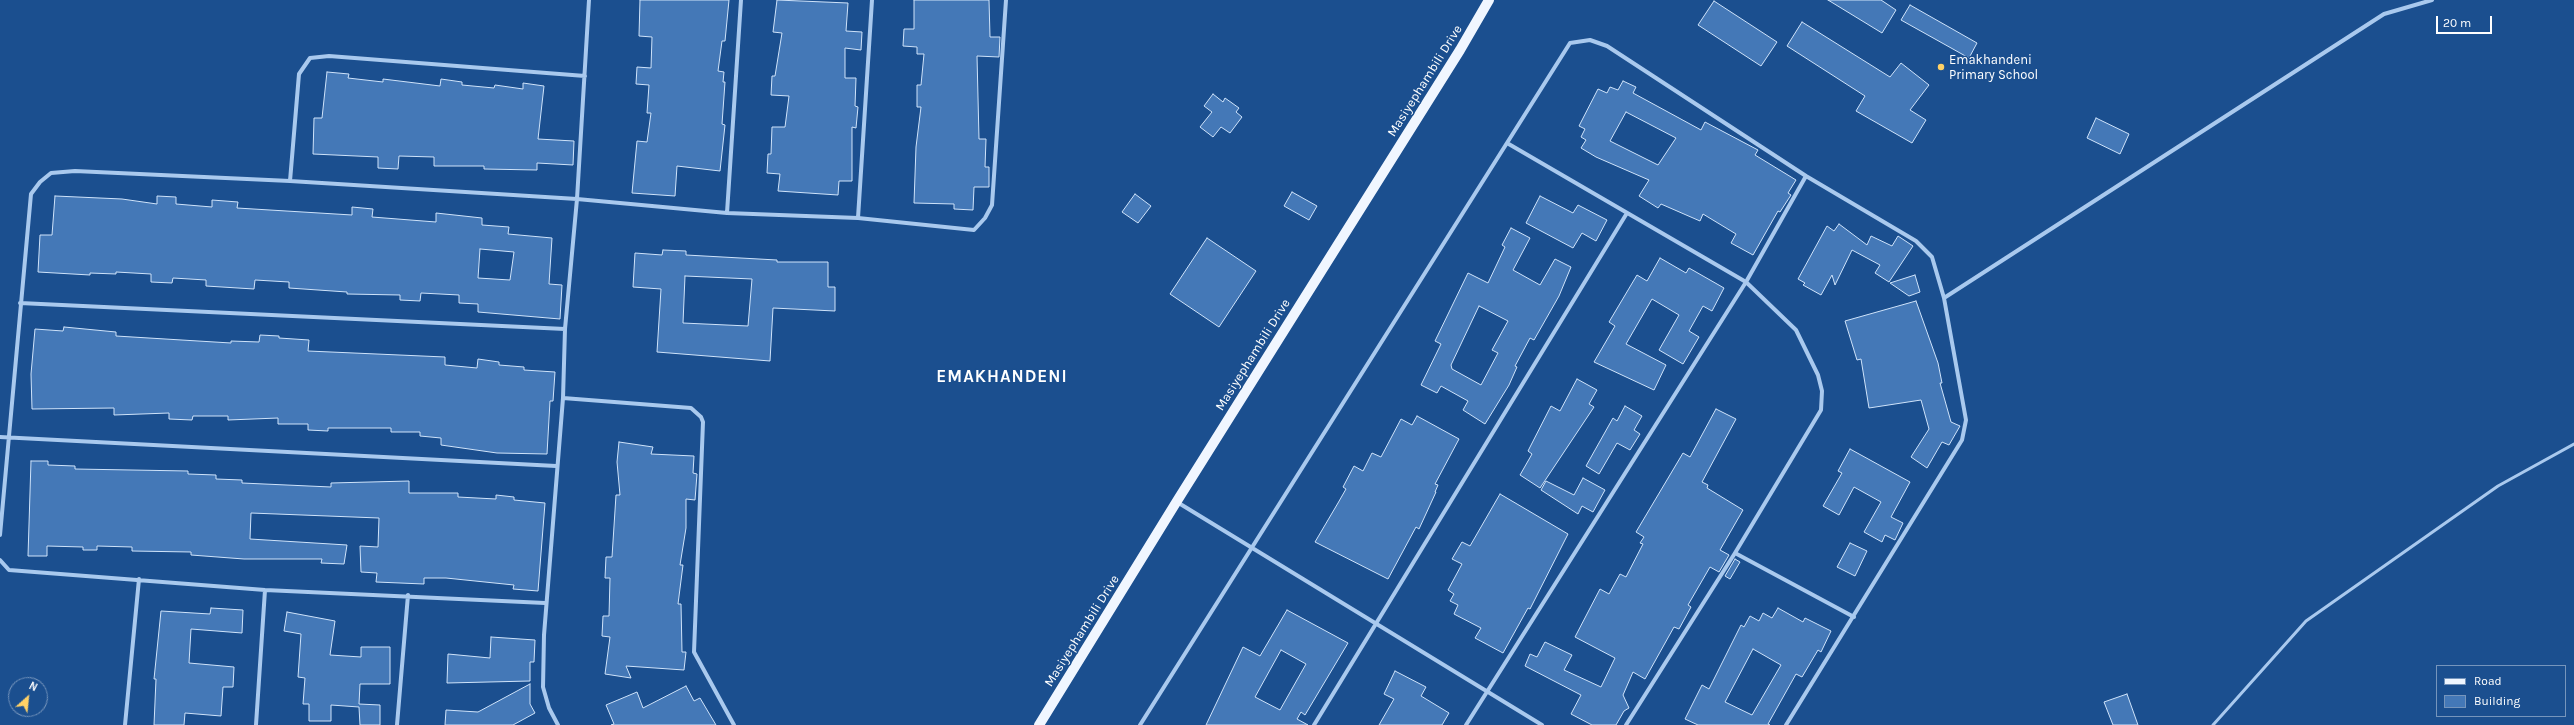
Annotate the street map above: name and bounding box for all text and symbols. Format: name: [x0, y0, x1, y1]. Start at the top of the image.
scale bar: [2438, 8, 2494, 34]
text: 20 m: [2443, 16, 2471, 30]
street label: Masiyephambili Drive: [1384, 22, 1466, 140]
place label: Emakhandeni Primary School: [1949, 52, 2038, 83]
marker: Emakhandeni Primary School: [1936, 62, 1946, 72]
street label: Masiyephambili Drive: [1212, 296, 1294, 414]
district label: EMAKHANDENI: [936, 367, 1068, 387]
street label: Masiyephambili Drive: [1041, 572, 1123, 690]
legend: [2436, 665, 2566, 717]
text: Road: [2474, 674, 2502, 688]
north arrow: [8, 677, 48, 717]
text: N: [27, 679, 40, 694]
text: Building: [2474, 694, 2520, 708]

